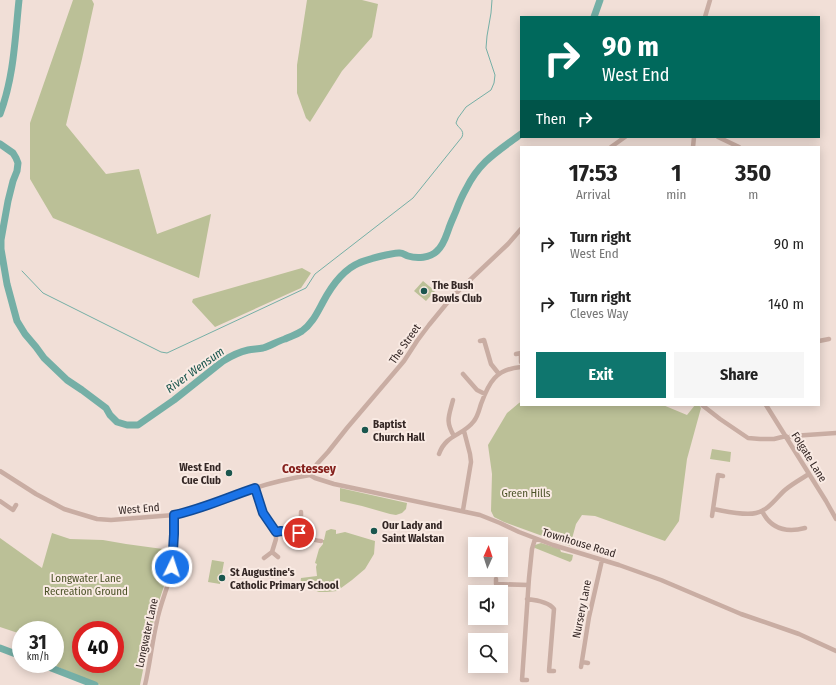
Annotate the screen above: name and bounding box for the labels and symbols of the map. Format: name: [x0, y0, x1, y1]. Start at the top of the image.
place label: The Bush Bowls Club: [432, 279, 482, 305]
marker: The Bush Bowls Club: [419, 286, 429, 296]
street label: The Street: [386, 321, 424, 367]
water label: River Wensum: [163, 344, 227, 396]
place label: Baptist Church Hall: [373, 418, 426, 444]
marker: Baptist Church Hall: [360, 425, 370, 435]
street label: Folgate Lane: [789, 430, 829, 484]
place label: West End Cue Club: [179, 461, 221, 487]
district label: Costessey: [282, 461, 337, 476]
marker: West End Cue Club: [224, 468, 234, 478]
park label: Green Hills: [501, 487, 551, 500]
street label: West End: [118, 501, 160, 517]
pin: [282, 516, 316, 550]
place label: Our Lady and Saint Walstan: [382, 519, 445, 545]
marker: Our Lady and Saint Walstan: [369, 526, 379, 536]
street label: Townhouse Road: [541, 526, 617, 560]
north arrow: [468, 537, 508, 577]
position arrow: [151, 546, 193, 588]
place label: St Augustine's Catholic Primary School: [230, 566, 340, 592]
park label: Longwater Lane Recreation Ground: [44, 572, 128, 598]
marker: St Augustine's Catholic Primary School: [217, 573, 227, 583]
street label: Nursery Lane: [570, 579, 594, 639]
street label: Longwater Lane: [133, 597, 161, 669]
speed limit sign: 40: [72, 621, 124, 673]

